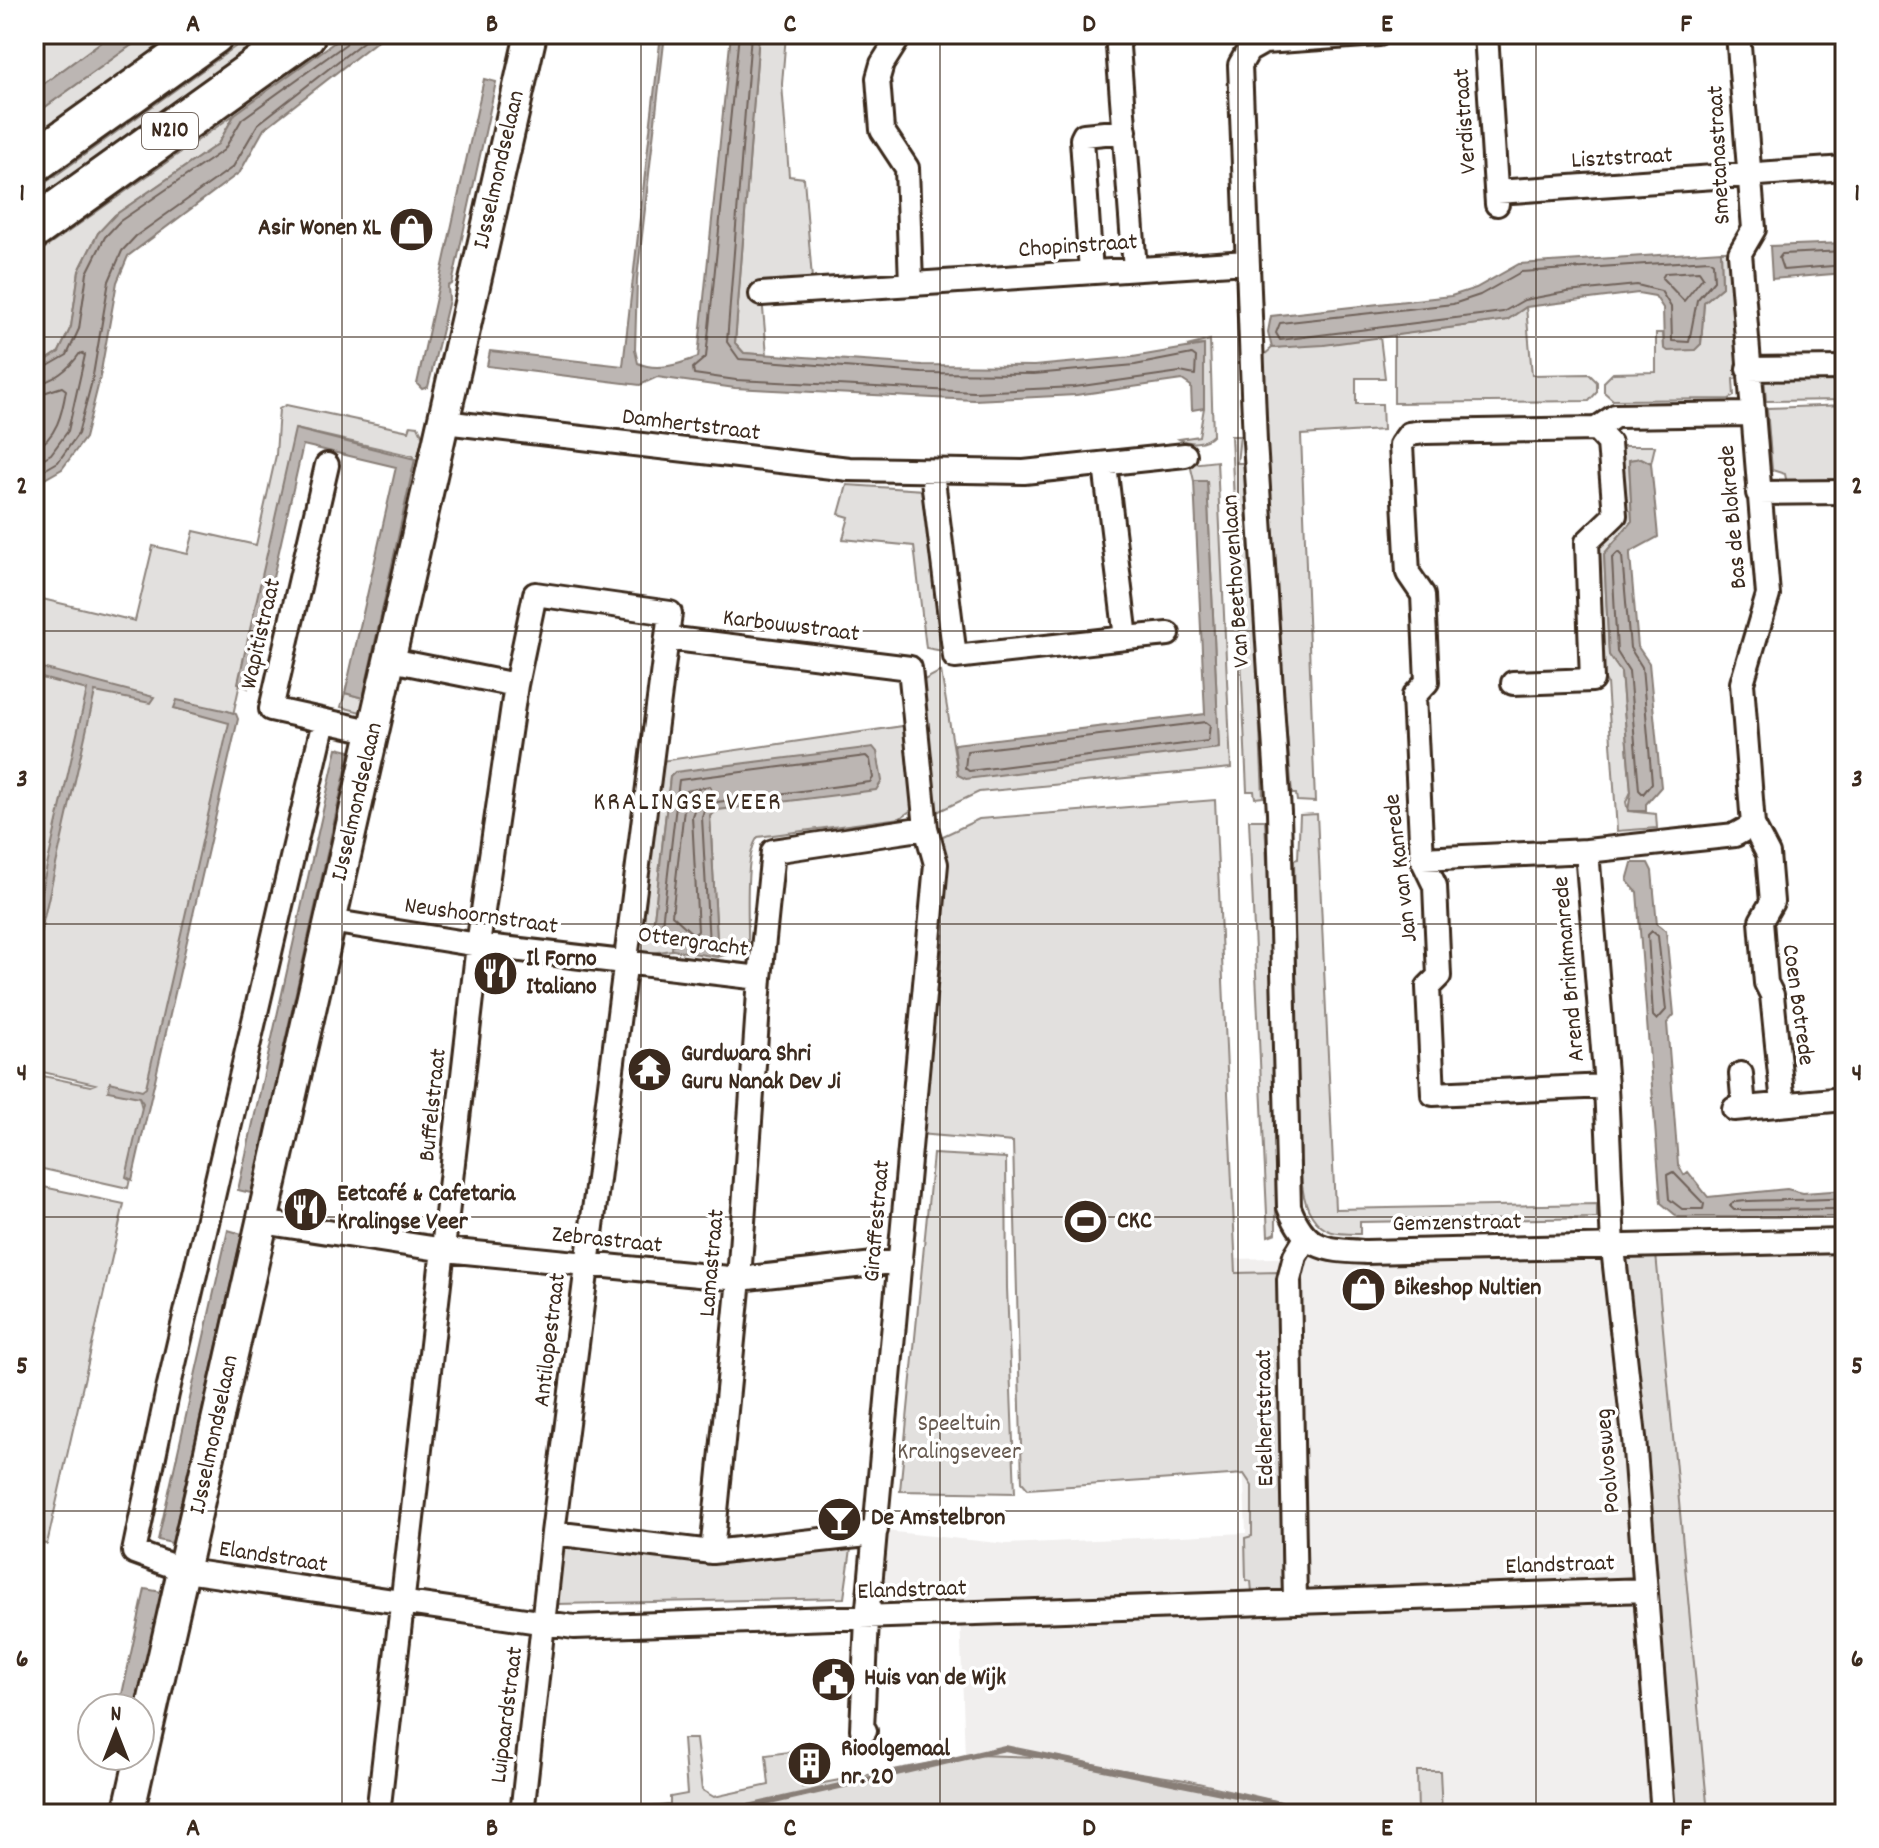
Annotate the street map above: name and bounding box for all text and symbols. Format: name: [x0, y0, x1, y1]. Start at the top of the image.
text: A: [186, 7, 200, 44]
text: B: [486, 7, 498, 44]
text: C: [784, 7, 797, 44]
text: D: [1082, 7, 1096, 44]
text: E: [1381, 7, 1393, 44]
text: F: [1680, 7, 1692, 44]
street label: Verdistraat: [1445, 67, 1487, 175]
street label: Smetanastraat: [1699, 84, 1741, 225]
street label: IJsselmondselaan: [465, 87, 535, 253]
road number: N210: [142, 113, 198, 149]
street label: Lisztstraat: [1570, 139, 1674, 179]
text: 1: [19, 176, 25, 213]
text: 1: [1854, 176, 1860, 213]
shop icon: Asir Wonen XL: [388, 205, 436, 253]
place label: Asir Wonen XL: [258, 212, 381, 246]
street label: Chopinstraat: [1017, 226, 1139, 268]
street label: Damhertstraat: [620, 401, 762, 451]
street label: Bas de Blokrede: [1711, 444, 1757, 590]
text: 2: [16, 469, 28, 506]
text: 2: [1851, 469, 1863, 506]
street label: Van Beethovenlaan: [1214, 493, 1260, 669]
street label: Wapitistraat: [233, 575, 291, 693]
street label: Karbouwstraat: [721, 602, 861, 652]
street label: IJsselmondselaan: [323, 719, 393, 885]
text: 3: [16, 762, 28, 799]
text: 3: [1851, 762, 1863, 799]
district label: KRALINGSE VEER: [593, 785, 783, 822]
street label: Jan van Kanrede: [1376, 792, 1428, 944]
street label: Arend Brinkmanrede: [1545, 875, 1595, 1063]
street label: Neushoornstraat: [402, 889, 560, 945]
street label: Ottergracht: [636, 918, 751, 968]
street label: Coen Botrede: [1772, 942, 1822, 1068]
place label: Il Forno Italiano: [526, 943, 597, 1005]
restaurant icon: Il Forno Italiano: [471, 950, 519, 998]
place label: Gurdwara Shri Guru Nanak Dev Ji: [681, 1038, 841, 1100]
temple icon: Gurdwara Shri Guru Nanak Dev Ji: [626, 1045, 674, 1093]
street label: Buffelstraat: [411, 1047, 457, 1163]
text: 4: [17, 1056, 27, 1093]
text: 4: [1852, 1056, 1862, 1093]
street label: Giraffestraat: [856, 1158, 900, 1284]
place label: Eetcafé & Cafetaria Kralingse Veer: [337, 1178, 516, 1240]
restaurant icon: Eetcafé & Cafetaria Kralingse Veer: [282, 1185, 330, 1233]
sports icon: CKC: [1062, 1198, 1110, 1246]
place label: CKC: [1117, 1205, 1152, 1239]
street label: Gemzenstraat: [1392, 1206, 1522, 1242]
street label: Lamastraat: [691, 1208, 735, 1318]
street label: Zebrastraat: [550, 1218, 664, 1264]
shop icon: Bikeshop Nultien: [1339, 1265, 1387, 1313]
street label: Antilopestraat: [526, 1271, 576, 1409]
place label: Bikeshop Nultien: [1394, 1272, 1541, 1306]
text: 5: [16, 1349, 28, 1386]
street label: Edelhertstraat: [1248, 1349, 1284, 1487]
text: 5: [1851, 1349, 1863, 1386]
street label: IJsselmondselaan: [182, 1352, 248, 1518]
street label: Poolvosweg: [1587, 1407, 1631, 1515]
park label: Speeltuin Kralingseveer: [897, 1408, 1021, 1470]
bar icon: De Amstelbron: [816, 1495, 864, 1543]
place label: De Amstelbron: [871, 1502, 1005, 1536]
street label: Elandstraat: [216, 1533, 330, 1583]
street label: Elandstraat: [1505, 1547, 1615, 1585]
street label: Elandstraat: [857, 1572, 967, 1610]
text: 6: [16, 1642, 28, 1679]
text: 6: [1851, 1642, 1863, 1679]
street label: Luipaardstraat: [483, 1645, 533, 1785]
public building icon: Huis van de Wijk: [809, 1655, 857, 1703]
place label: Huis van de Wijk: [864, 1662, 1006, 1696]
north arrow: [76, 1692, 156, 1772]
text: N: [111, 1700, 122, 1731]
place label: Rioolgemaal nr. 20: [841, 1733, 950, 1795]
building icon: Rioolgemaal nr. 20: [786, 1740, 834, 1788]
text: A: [186, 1811, 200, 1848]
text: B: [486, 1811, 498, 1848]
text: C: [784, 1811, 797, 1848]
text: D: [1082, 1811, 1096, 1848]
text: E: [1381, 1811, 1393, 1848]
text: F: [1680, 1811, 1692, 1848]

